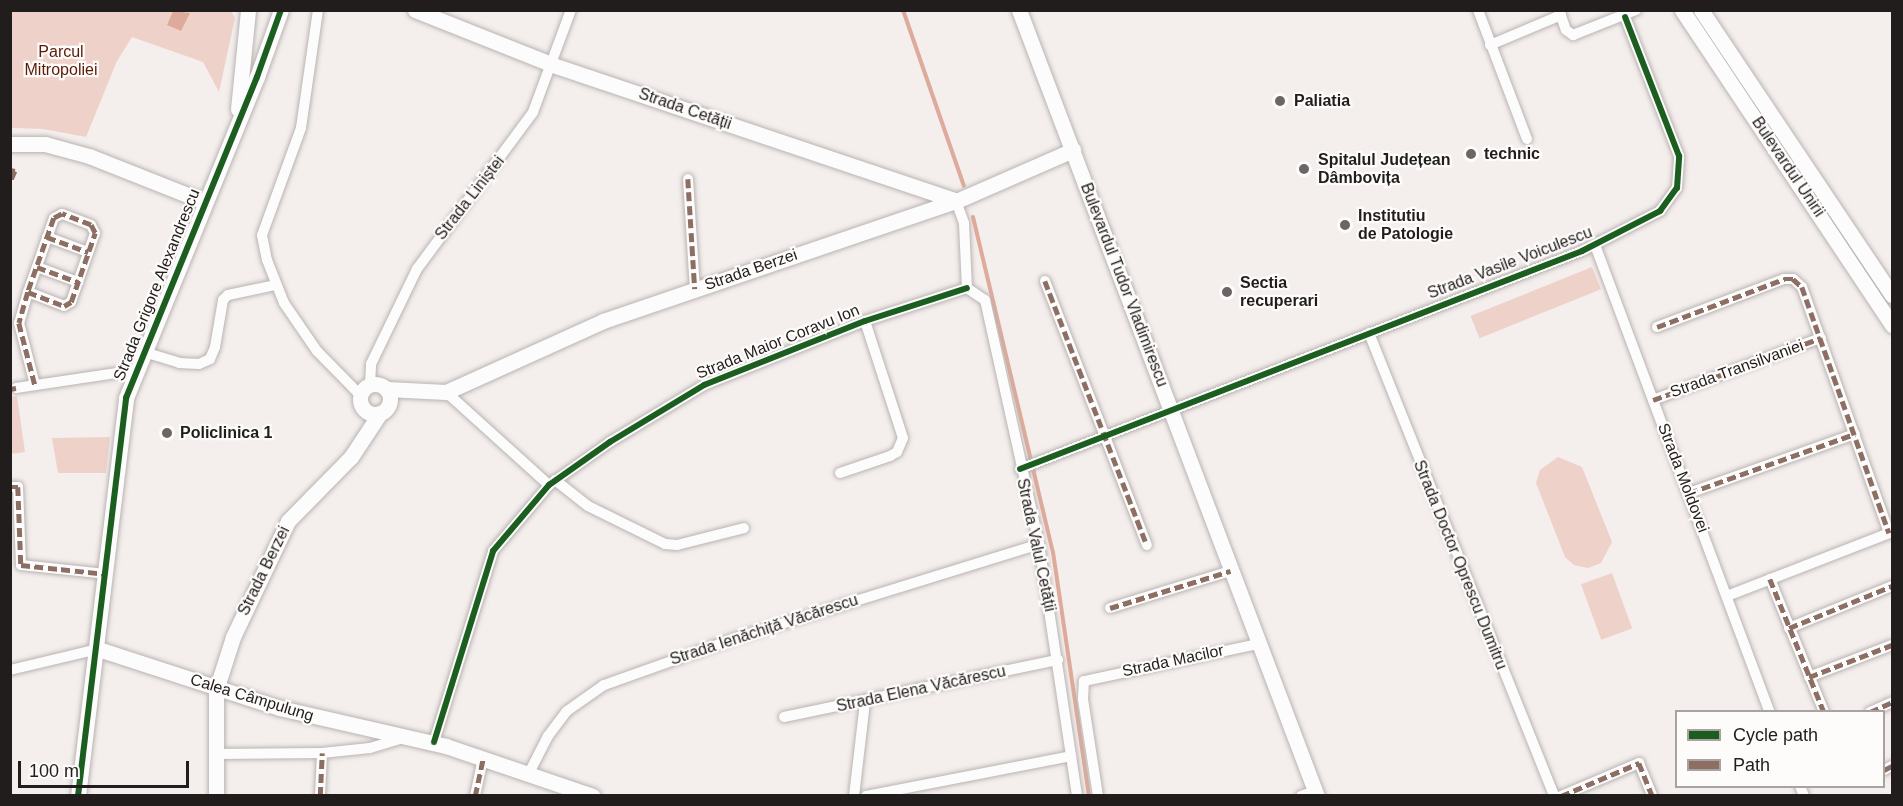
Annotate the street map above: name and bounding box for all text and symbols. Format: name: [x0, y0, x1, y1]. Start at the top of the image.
park label: Parcul Mitropoliei: [25, 42, 97, 80]
street label: Strada Cetății: [636, 84, 734, 134]
place label: Paliatia: [1294, 91, 1350, 111]
marker: Paliatia: [1271, 92, 1289, 110]
street label: Bulevardul Unirii: [1747, 113, 1829, 221]
place label: technic: [1484, 144, 1540, 164]
marker: technic: [1462, 145, 1480, 163]
place label: Spitalul Județean Dâmbovița: [1318, 150, 1450, 188]
street label: Strada Liniștei: [431, 152, 509, 244]
marker: Spitalul Județean Dâmbovița: [1295, 160, 1313, 178]
street label: Bulevardul Tudor Vladimirescu: [1076, 180, 1172, 390]
street label: Strada Grigore Alexandrescu: [109, 186, 205, 384]
place label: Institutiu de Patologie: [1358, 206, 1453, 244]
marker: Institutiu de Patologie: [1336, 216, 1354, 234]
street label: Strada Vasile Voiculescu: [1425, 223, 1595, 303]
street label: Strada Berzei: [702, 245, 800, 295]
place label: Sectia recuperari: [1240, 273, 1318, 311]
marker: Sectia recuperari: [1218, 283, 1236, 301]
street label: Strada Maior Coravu Ion: [694, 300, 862, 384]
street label: Strada Transilvaniei: [1668, 336, 1806, 402]
street label: Strada Moldovei: [1653, 421, 1713, 535]
place label: Policlinica 1: [180, 423, 272, 443]
marker: Policlinica 1: [158, 424, 176, 442]
street label: Strada Doctor Oprescu Dumitru: [1409, 458, 1511, 672]
street label: Strada Valul Cetății: [1012, 477, 1060, 613]
street label: Strada Berzei: [234, 523, 294, 619]
street label: Strada Ienăchiță Văcărescu: [668, 590, 860, 670]
street label: Strada Macilor: [1121, 641, 1225, 681]
street label: Strada Elena Văcărescu: [835, 662, 1007, 716]
street label: Calea Câmpulung: [188, 670, 316, 726]
legend: [1675, 710, 1885, 788]
text: Cycle path: [1733, 725, 1818, 745]
scale bar: [21, 749, 192, 787]
text: Path: [1733, 755, 1770, 775]
text: 100 m: [29, 761, 79, 781]

